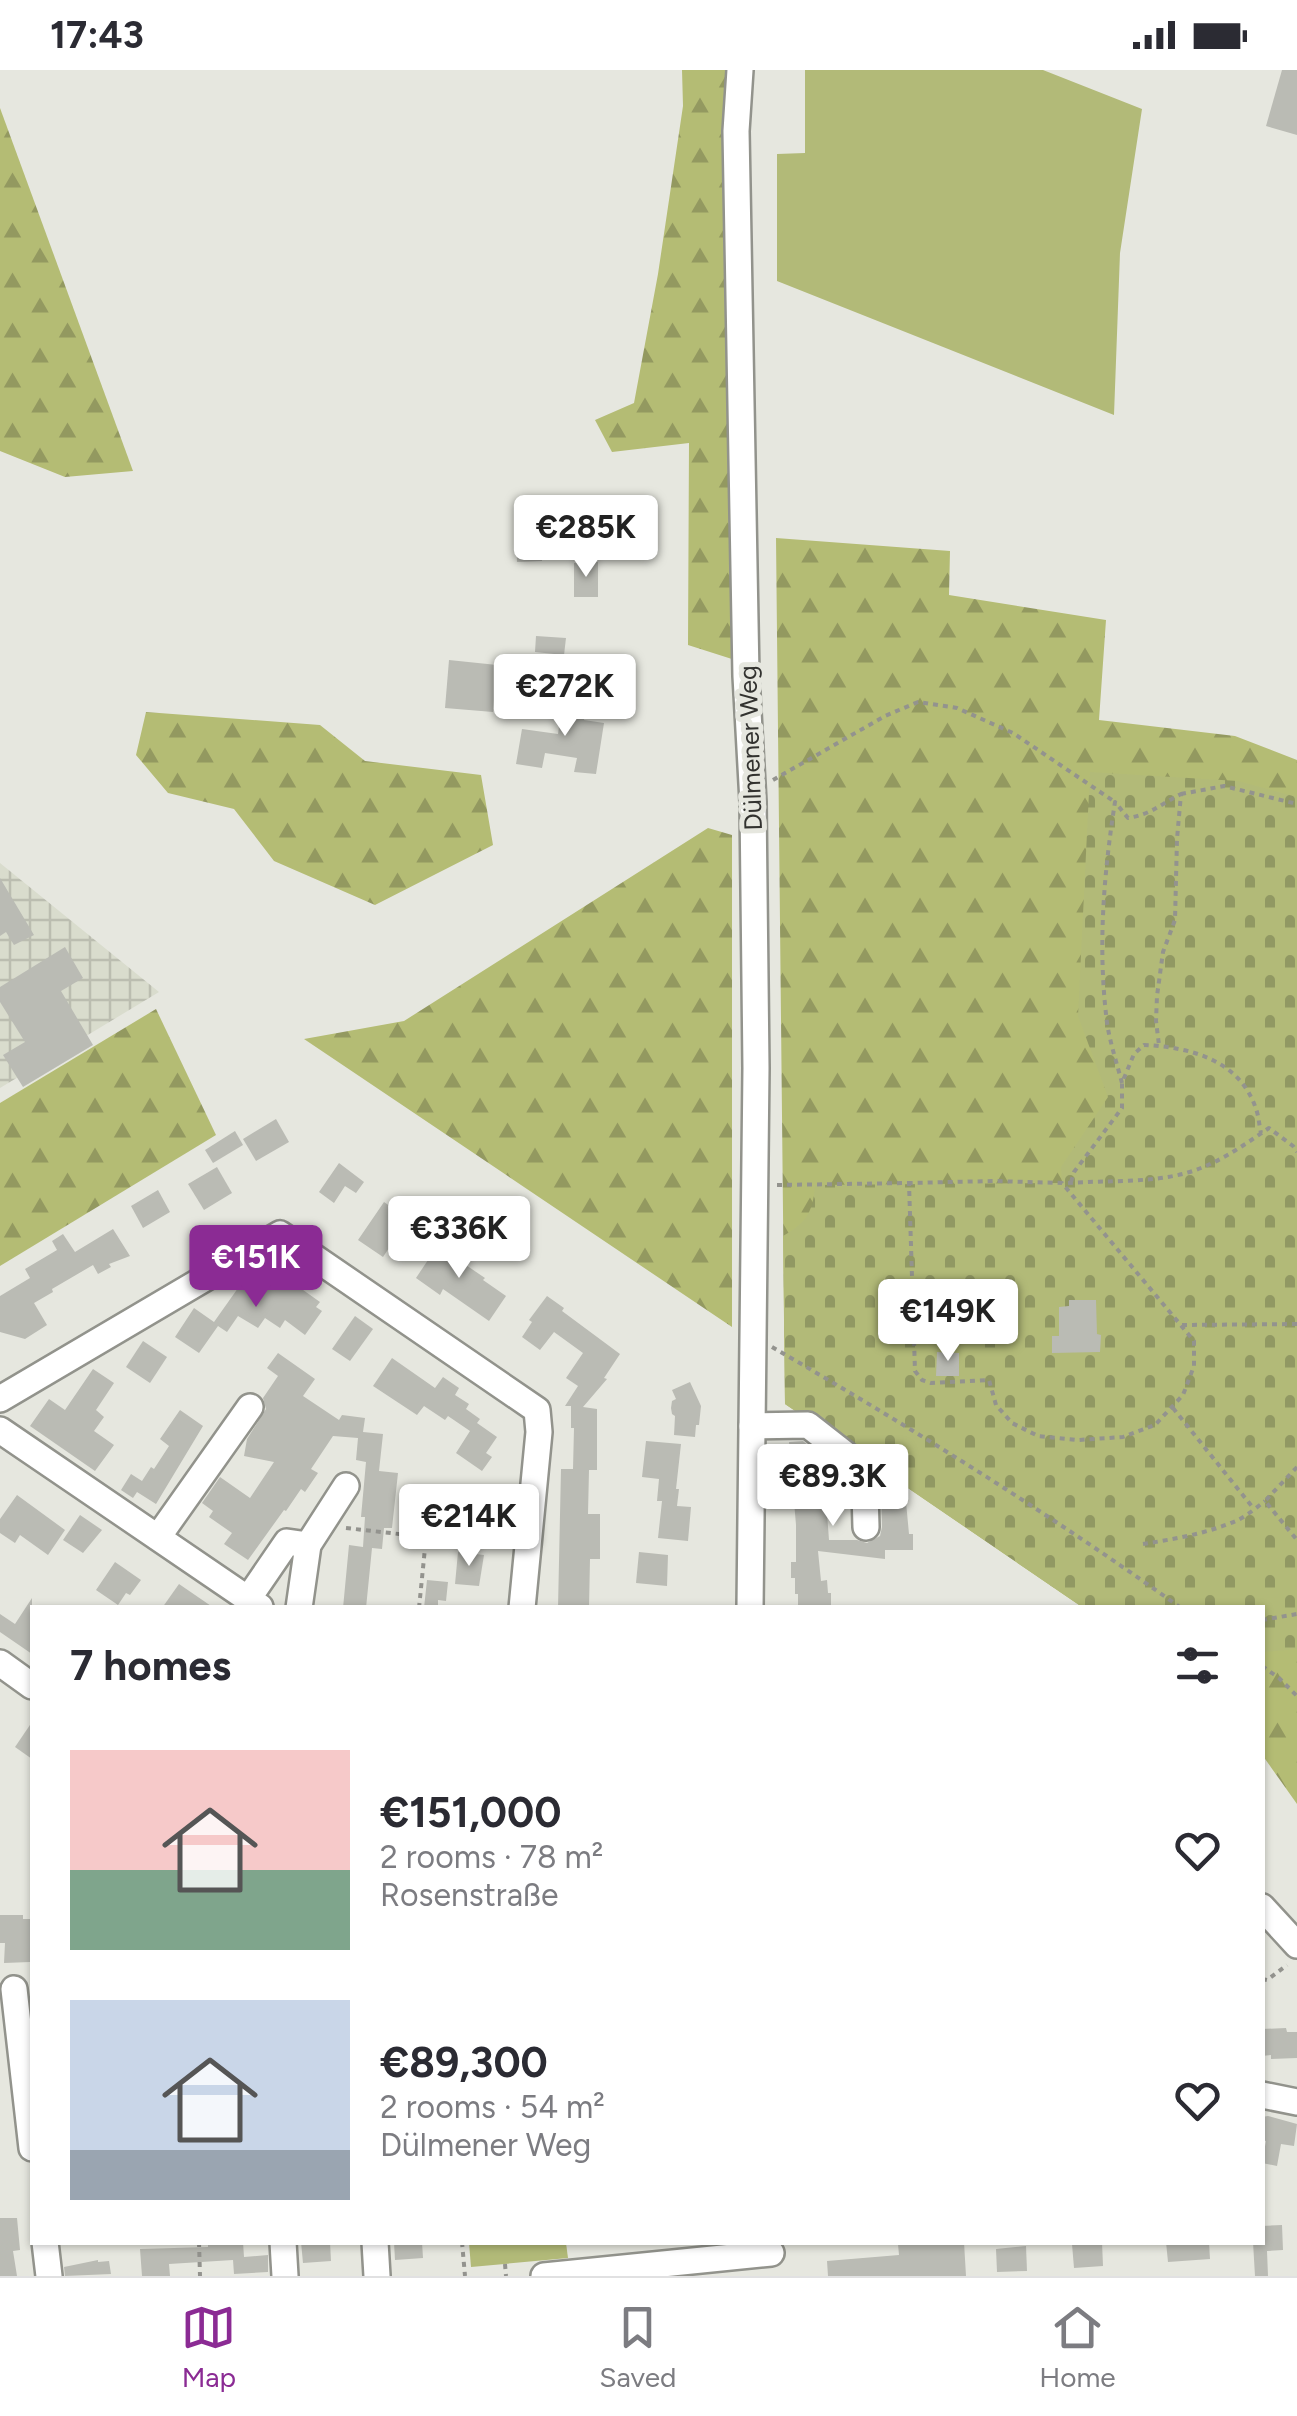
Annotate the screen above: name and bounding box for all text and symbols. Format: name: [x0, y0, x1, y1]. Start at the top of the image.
text: 17:43: [50, 12, 144, 58]
pin: €285K: [516, 495, 656, 580]
text: €285K: [536, 508, 636, 546]
pin: €272K: [495, 654, 635, 739]
street label: Dülmener Weg: [732, 665, 768, 831]
text: €272K: [516, 667, 614, 705]
pin: €336K: [389, 1196, 529, 1281]
text: €336K: [410, 1209, 508, 1247]
pin: €151K: [186, 1225, 326, 1310]
text: €151K: [211, 1238, 301, 1276]
pin: €149K: [878, 1279, 1018, 1364]
text: €149K: [900, 1292, 996, 1330]
pin: €89.3K: [752, 1444, 914, 1529]
text: €89.3K: [779, 1457, 887, 1495]
pin: €214K: [399, 1484, 539, 1569]
text: €214K: [421, 1497, 517, 1535]
icon: filters: [1170, 1638, 1225, 1693]
text: 7 homes: [70, 1640, 231, 1691]
text: €151,000: [380, 1787, 561, 1838]
icon: home: [150, 1790, 270, 1910]
icon: heart: [1170, 1823, 1225, 1878]
text: 2 rooms · 78 m²: [380, 1838, 603, 1876]
text: Rosenstraße: [380, 1876, 559, 1914]
text: €89,300: [380, 2037, 548, 2088]
icon: home: [150, 2040, 270, 2160]
icon: heart: [1170, 2073, 1225, 2128]
text: 2 rooms · 54 m²: [380, 2088, 605, 2126]
text: Dülmener Weg: [380, 2126, 591, 2164]
tab: Map: [181, 2300, 236, 2394]
tab: Saved: [599, 2300, 676, 2394]
tab: Home: [1039, 2300, 1116, 2394]

